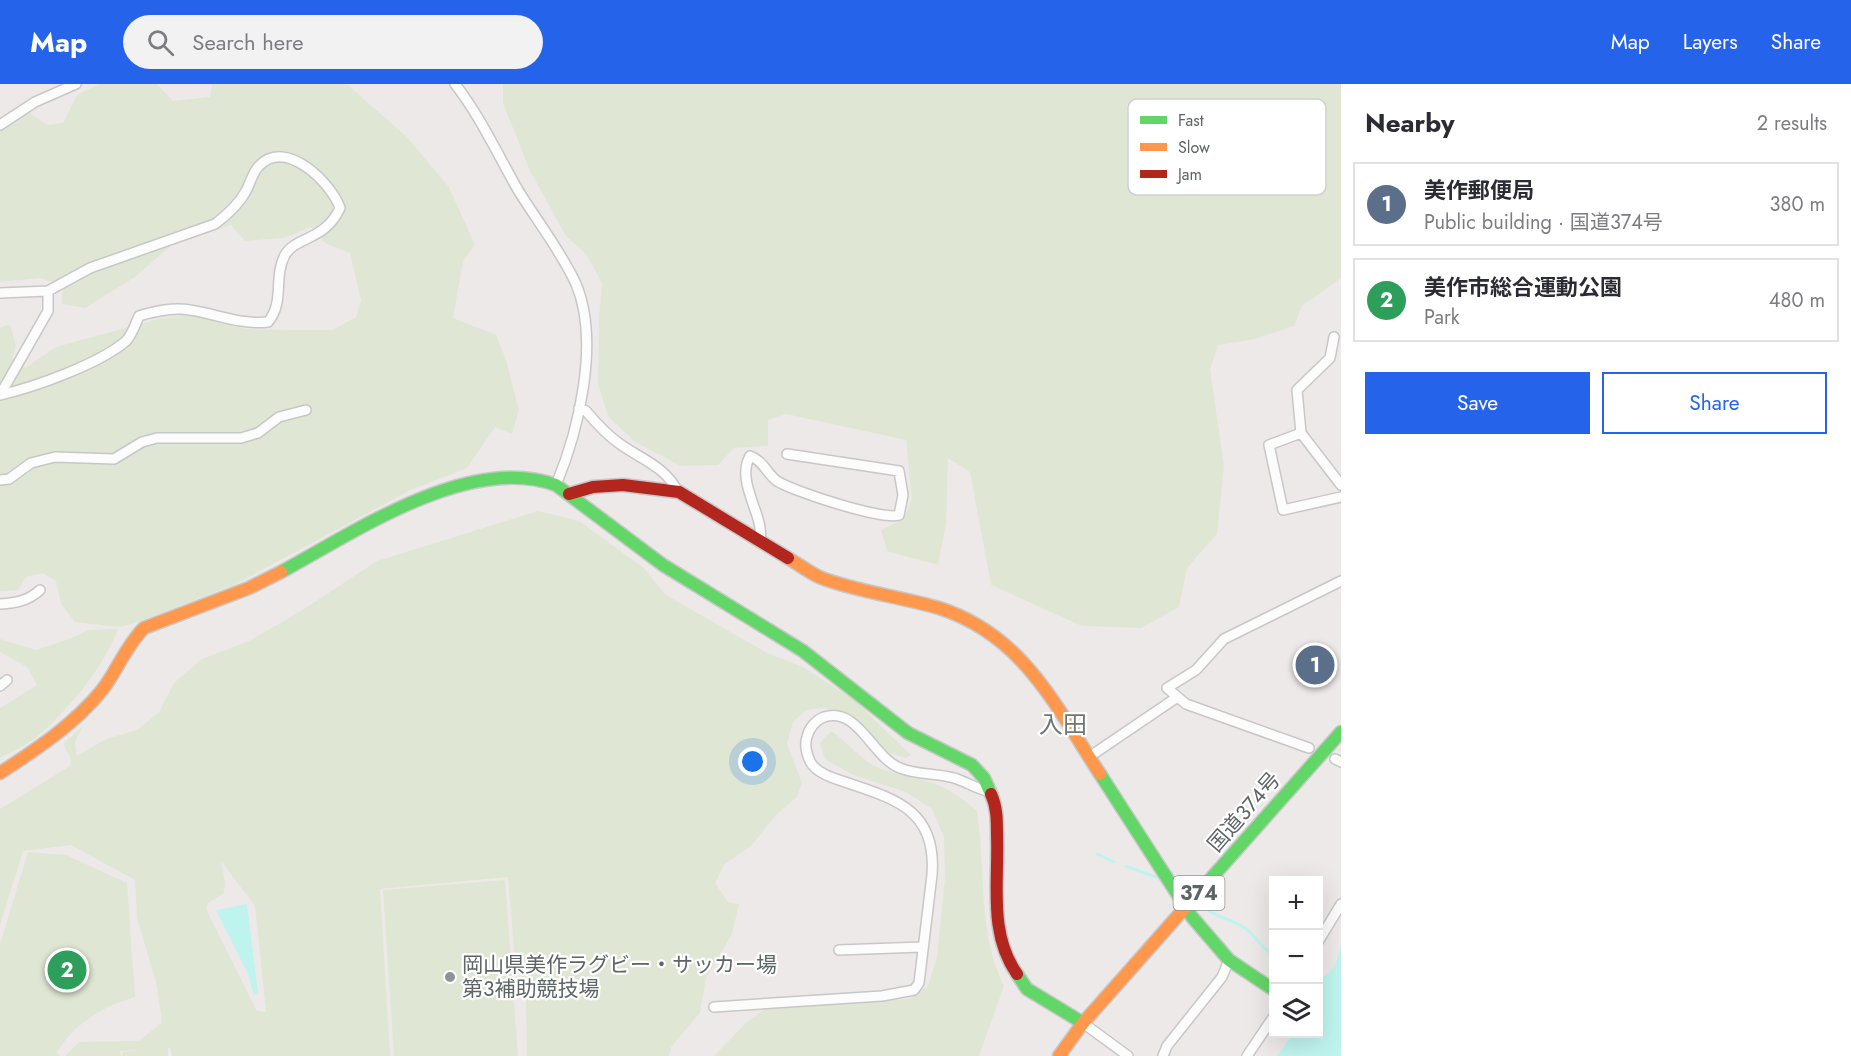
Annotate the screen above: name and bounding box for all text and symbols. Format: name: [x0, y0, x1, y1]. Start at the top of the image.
search box: [123, 15, 543, 69]
text: Map: [30, 22, 87, 63]
icon: search: [144, 26, 177, 59]
text: Search here: [192, 26, 304, 58]
text: Map: [1611, 27, 1650, 57]
text: Layers: [1683, 27, 1738, 57]
text: Share: [1771, 27, 1821, 57]
legend: [1128, 99, 1326, 195]
text: Nearby: [1365, 104, 1454, 142]
text: Fast: [1178, 109, 1204, 132]
text: 2 results: [1757, 109, 1827, 138]
text: Slow: [1178, 136, 1210, 159]
text: Jam: [1176, 163, 1202, 186]
text: 美作郵便局: [1424, 174, 1534, 206]
text: 1: [1381, 190, 1392, 219]
text: 380 m: [1770, 190, 1825, 219]
text: Public building · 国道374号: [1424, 208, 1663, 237]
text: 美作市総合運動公園: [1424, 271, 1622, 303]
text: 2: [1380, 286, 1393, 315]
text: 480 m: [1769, 286, 1825, 315]
text: Park: [1424, 303, 1460, 332]
button: Save: [1365, 372, 1590, 434]
button: Share: [1602, 372, 1827, 434]
pin: 1: [1296, 642, 1334, 688]
district label: 入田: [1039, 707, 1087, 742]
your location: [738, 747, 767, 776]
street label: 国道374号: [1201, 765, 1287, 859]
road number: 374: [1174, 876, 1224, 910]
map controls: [1269, 876, 1323, 1038]
button: +: [1269, 876, 1323, 930]
button: −: [1269, 930, 1323, 984]
pin: 2: [48, 948, 86, 992]
place label: 岡山県美作ラグビー・サッカー場 第3補助競技場: [462, 950, 777, 1004]
marker: 岡山県美作ラグビー・サッカー場 第3補助競技場: [443, 970, 457, 984]
button: layers: [1269, 984, 1323, 1038]

